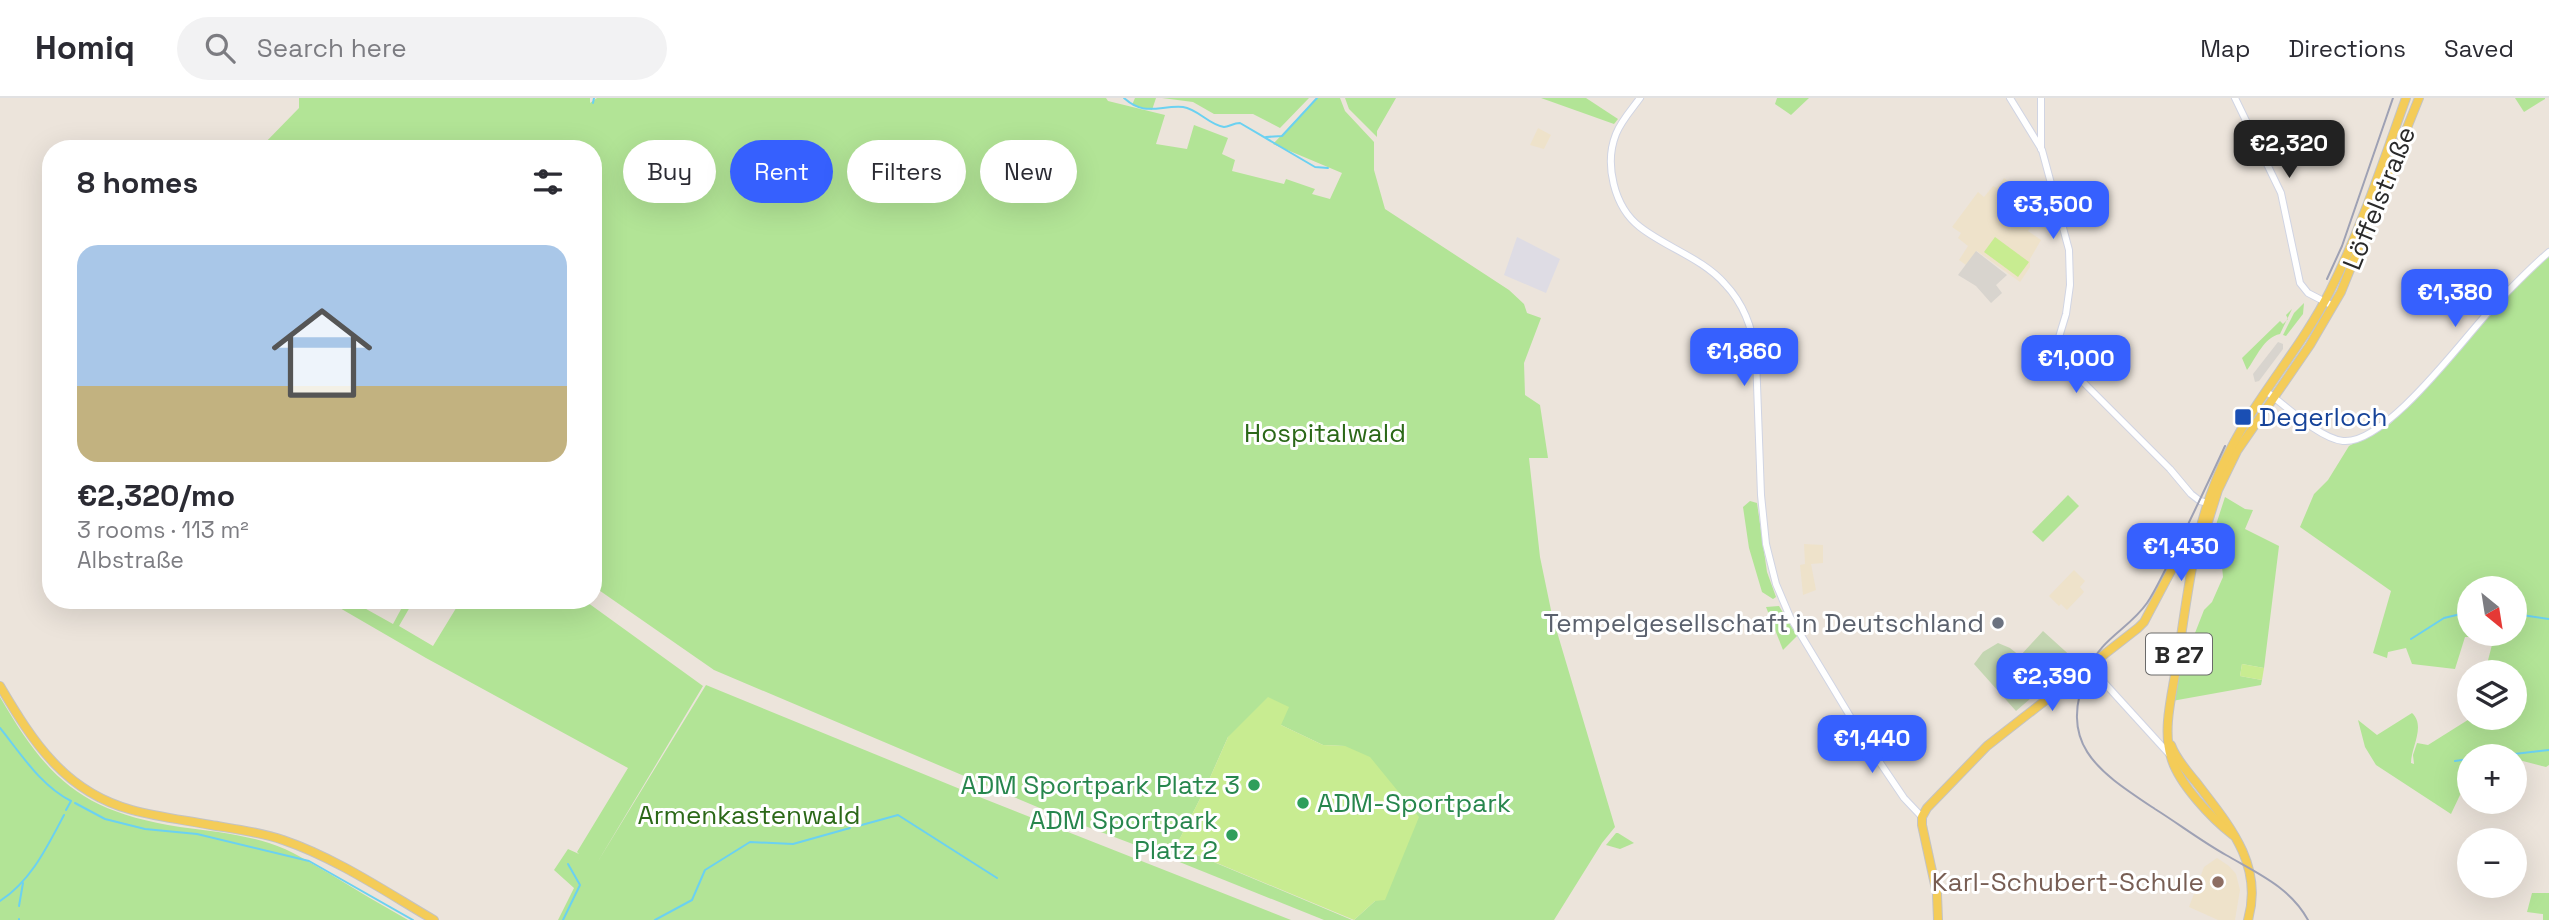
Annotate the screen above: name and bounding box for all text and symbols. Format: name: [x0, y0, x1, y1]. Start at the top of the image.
search box: [177, 17, 667, 80]
text: Homiq: [35, 27, 135, 69]
icon: search: [201, 29, 239, 67]
text: Search here: [257, 31, 407, 65]
text: Map: [2200, 33, 2250, 64]
text: Directions: [2288, 33, 2406, 64]
text: Saved: [2444, 33, 2514, 64]
pin: €2,320: [2232, 120, 2346, 180]
street label: Löffelstraße: [2335, 121, 2423, 275]
text: €2,320: [2250, 128, 2328, 158]
chip: Buy: [623, 140, 716, 203]
chip: Rent: [730, 140, 833, 203]
chip: Filters: [847, 140, 966, 203]
chip: New: [980, 140, 1077, 203]
text: 8 homes: [77, 163, 198, 202]
icon: filters: [529, 163, 567, 201]
pin: €3,500: [1996, 181, 2110, 241]
text: €3,500: [2013, 189, 2093, 219]
pin: €1,380: [2398, 270, 2512, 329]
text: €1,380: [2417, 277, 2493, 307]
icon: home: [259, 290, 385, 416]
pin: €1,860: [1687, 328, 1801, 388]
text: €1,860: [1706, 336, 1782, 366]
pin: €1,000: [2019, 336, 2133, 395]
text: €1,000: [2037, 343, 2115, 373]
place label: Degerloch: [2259, 400, 2387, 434]
marker: Degerloch: [2233, 407, 2253, 427]
park label: Hospitalwald: [1244, 416, 1406, 450]
text: €2,320/mo: [77, 476, 235, 515]
text: 3 rooms · 113 m²: [77, 515, 249, 545]
pin: €1,430: [2124, 524, 2238, 583]
text: €1,430: [2143, 531, 2219, 561]
text: Albstraße: [77, 545, 184, 575]
north arrow: [2457, 576, 2527, 646]
map controls: [2457, 576, 2527, 898]
place label: Tempelgesellschaft in Deutschland: [1543, 606, 1984, 640]
marker: Tempelgesellschaft in Deutschland: [1990, 615, 2006, 631]
road number: B 27: [2146, 634, 2212, 674]
pin: €2,390: [1995, 654, 2109, 713]
button: layers: [2457, 660, 2527, 730]
text: €2,390: [2012, 661, 2092, 691]
pin: €1,440: [1815, 716, 1929, 775]
text: €1,440: [1834, 723, 1910, 753]
button: +: [2457, 744, 2527, 814]
place label: ADM Sportpark Platz 3: [961, 768, 1240, 802]
marker: ADM Sportpark Platz 3: [1246, 777, 1262, 793]
place label: ADM-Sportpark: [1317, 786, 1511, 820]
marker: ADM-Sportpark: [1295, 795, 1311, 811]
park label: Armenkastenwald: [637, 798, 861, 832]
place label: ADM Sportpark Platz 2: [1029, 803, 1218, 867]
marker: ADM Sportpark Platz 2: [1224, 827, 1240, 843]
button: −: [2457, 828, 2527, 898]
place label: Karl-Schubert-Schule: [1932, 865, 2204, 899]
marker: Karl-Schubert-Schule: [2210, 874, 2226, 890]

